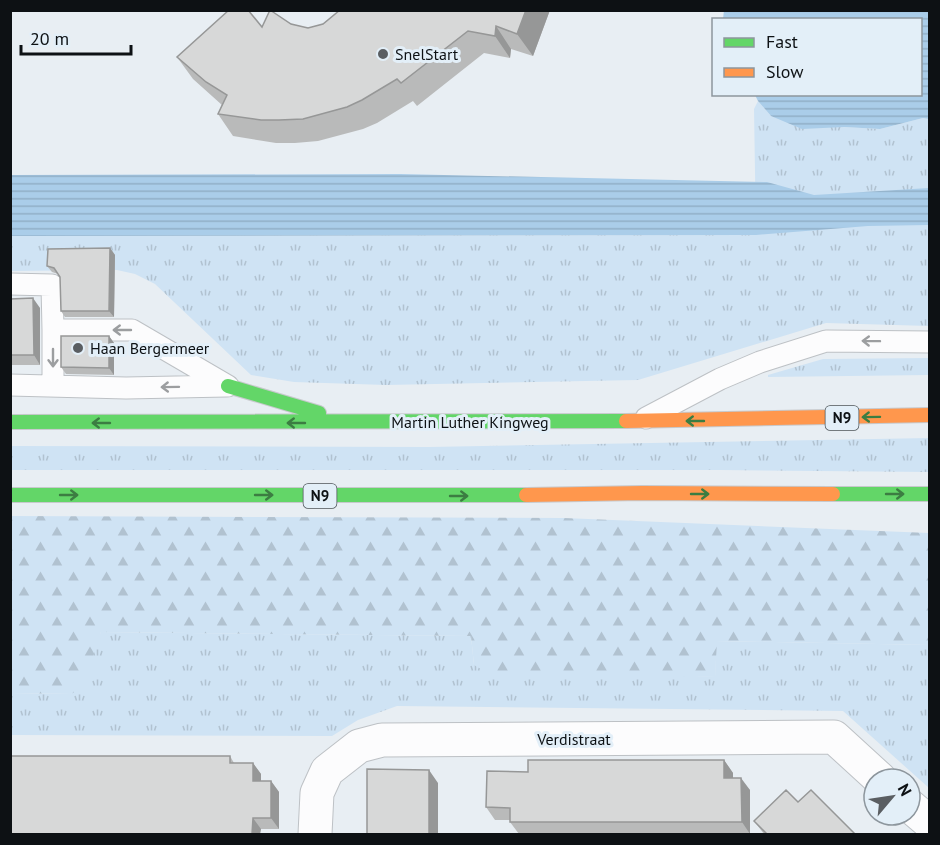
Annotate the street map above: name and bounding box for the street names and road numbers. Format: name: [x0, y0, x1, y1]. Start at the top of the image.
road number: N9: [826, 406, 858, 430]
street label: Martin Luther Kingweg: [391, 412, 549, 432]
road number: N9: [304, 484, 336, 508]
street label: Verdistraat: [536, 729, 611, 749]

